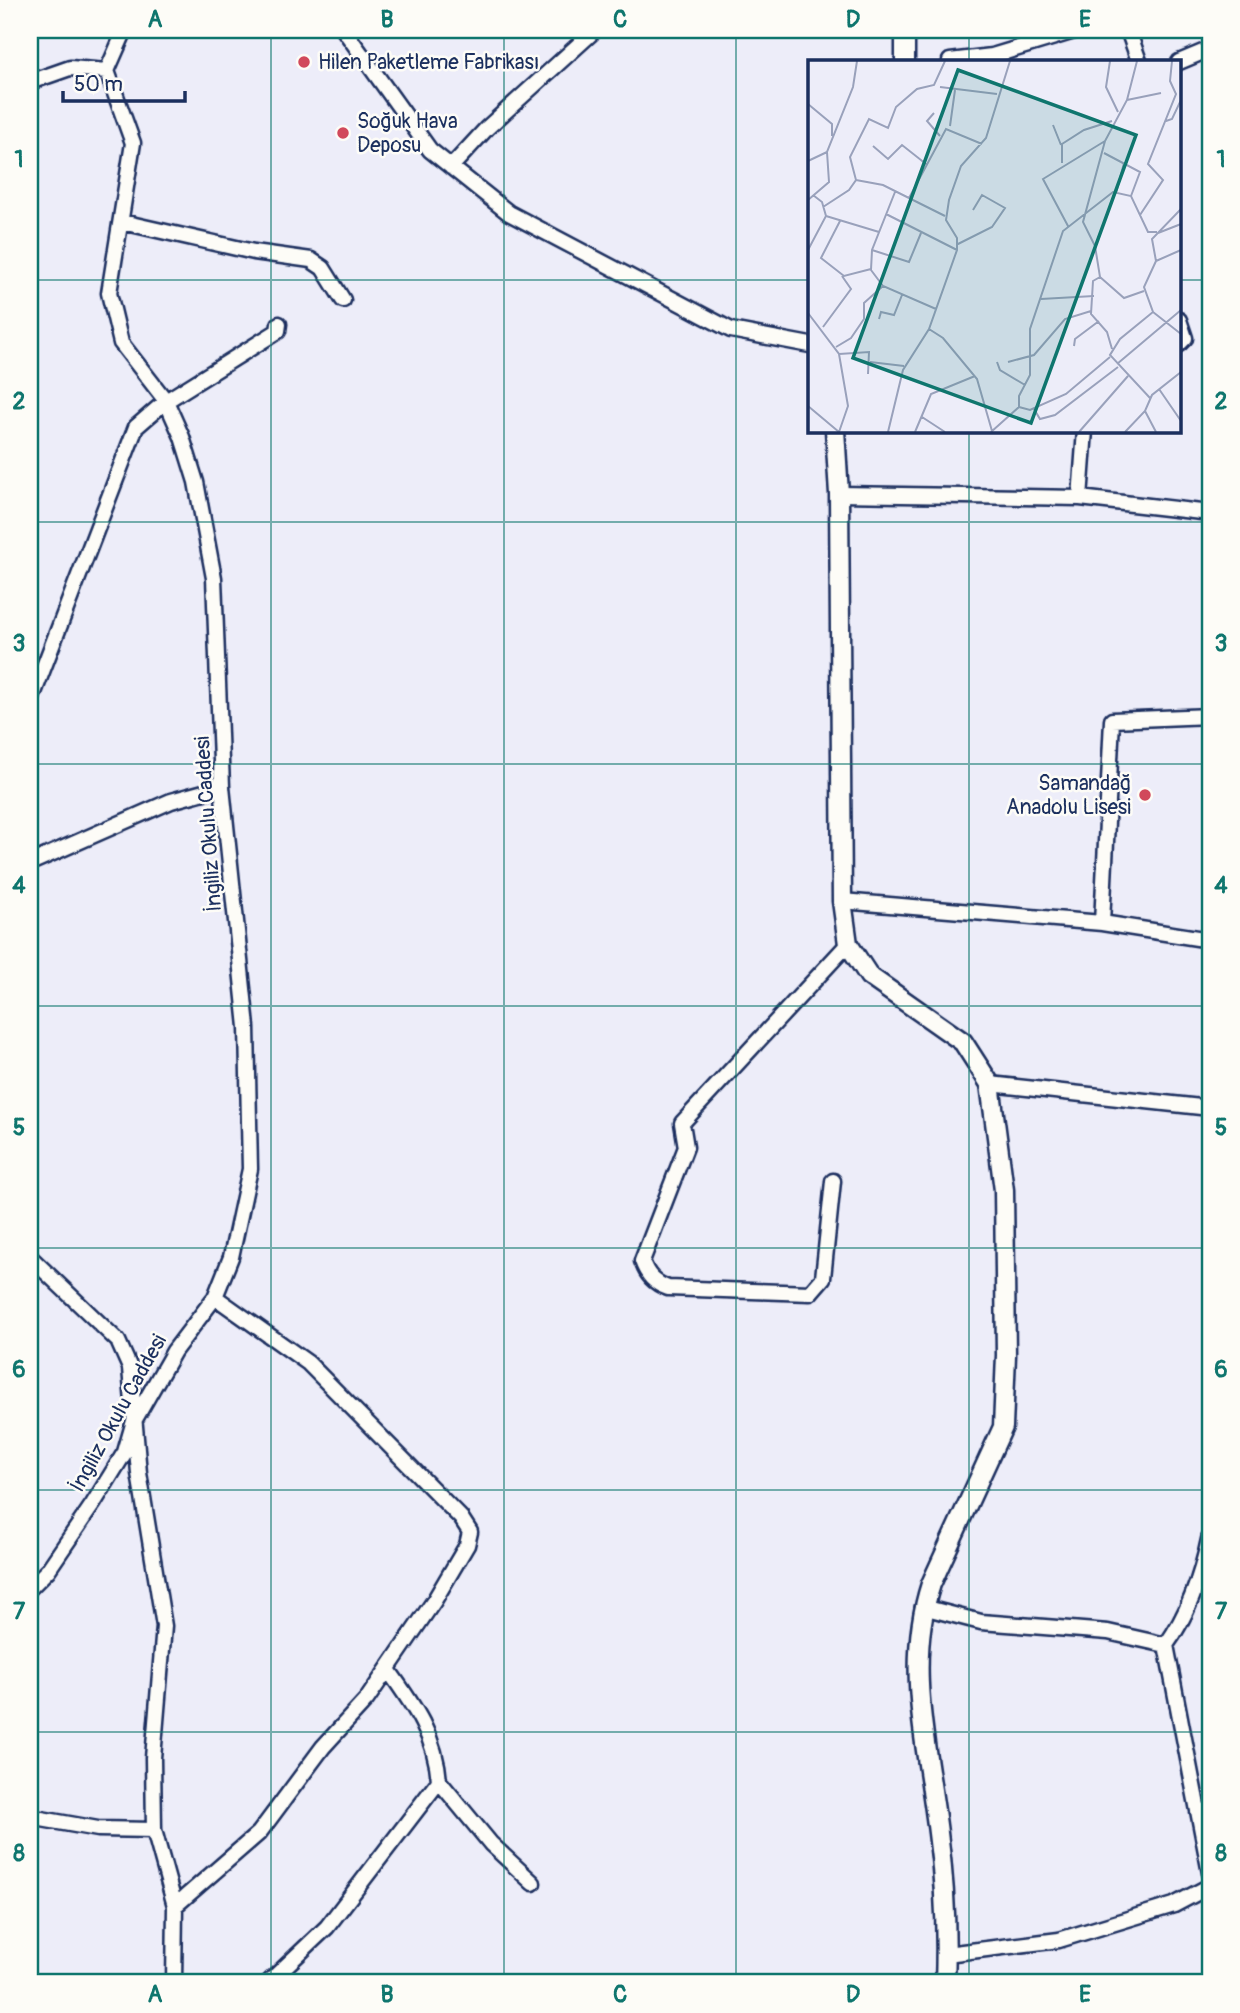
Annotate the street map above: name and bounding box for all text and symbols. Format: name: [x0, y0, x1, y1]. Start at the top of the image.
text: A: [148, 5, 163, 34]
text: B: [380, 5, 394, 34]
text: C: [613, 5, 627, 34]
text: D: [846, 5, 860, 34]
text: E: [1079, 5, 1091, 34]
place label: Hilen Paketleme Fabrikası: [318, 49, 539, 76]
marker: Hilen Paketleme Fabrikası: [296, 54, 312, 70]
scale bar: [63, 60, 186, 104]
inset map: [808, 60, 1180, 432]
text: 50 m: [74, 71, 123, 98]
place label: Soğuk Hava Deposu: [357, 108, 458, 159]
marker: Soğuk Hava Deposu: [335, 125, 351, 141]
text: 1: [15, 145, 24, 174]
text: 1: [1217, 145, 1226, 174]
text: 2: [13, 387, 26, 416]
text: 2: [1215, 387, 1228, 416]
text: 3: [13, 629, 25, 658]
text: 3: [1215, 629, 1227, 658]
street label: İngiliz Okulu Caddesi: [189, 735, 228, 913]
place label: Samandağ Anadolu Lisesi: [1006, 770, 1131, 821]
marker: Samandağ Anadolu Lisesi: [1137, 787, 1153, 803]
text: 4: [12, 871, 26, 900]
text: 4: [1214, 871, 1228, 900]
text: 5: [13, 1113, 25, 1142]
text: 5: [1215, 1113, 1227, 1142]
street label: İngiliz Okulu Caddesi: [64, 1329, 173, 1497]
text: 6: [12, 1355, 26, 1384]
text: 6: [1214, 1355, 1228, 1384]
text: 7: [13, 1597, 26, 1626]
text: 7: [1215, 1597, 1228, 1626]
text: 8: [13, 1839, 25, 1868]
text: 8: [1215, 1839, 1227, 1868]
text: A: [148, 1980, 163, 2009]
text: B: [380, 1980, 394, 2009]
text: C: [613, 1980, 627, 2009]
text: D: [846, 1980, 860, 2009]
text: E: [1079, 1980, 1091, 2009]

